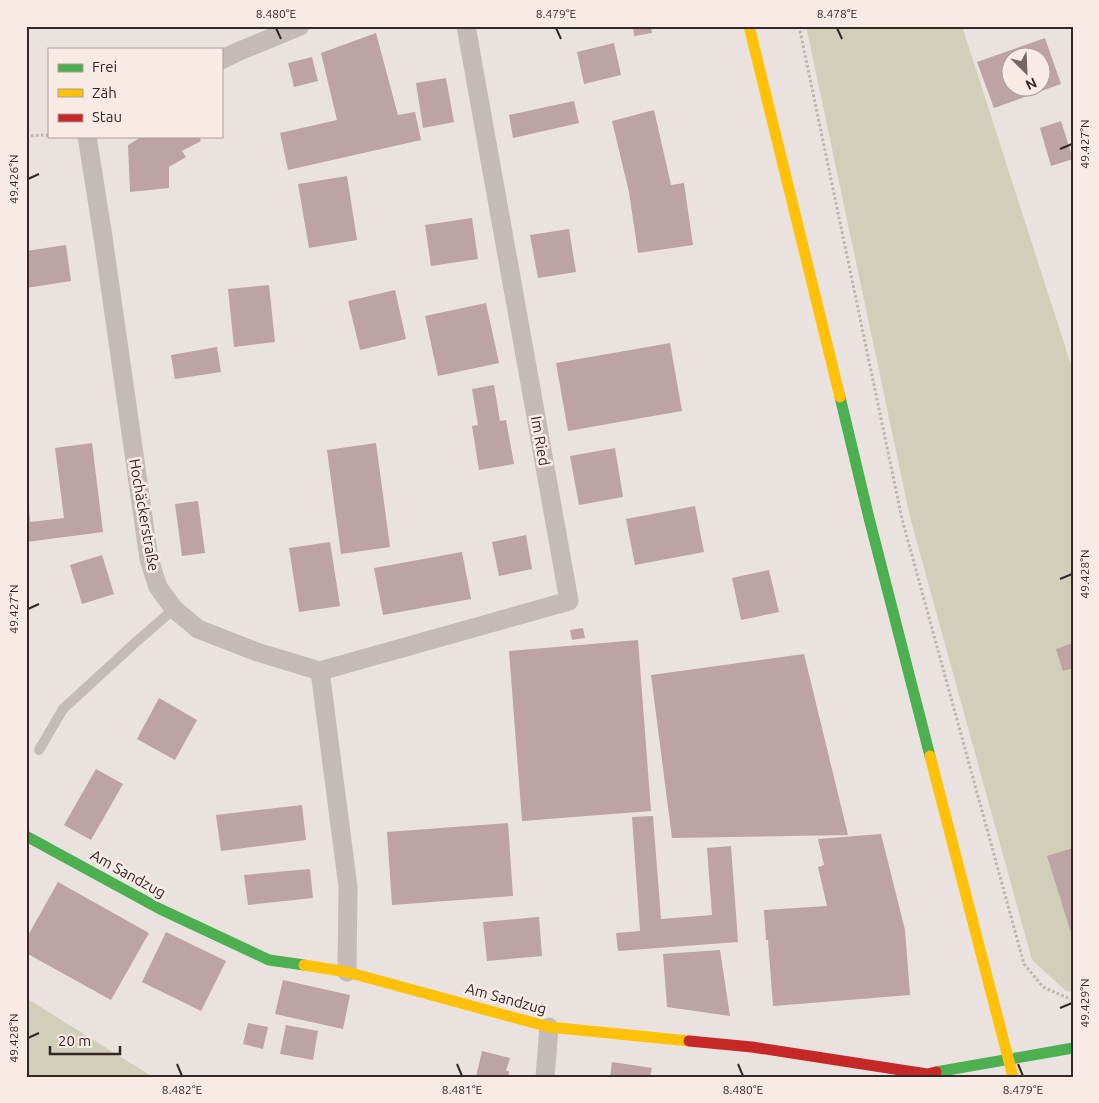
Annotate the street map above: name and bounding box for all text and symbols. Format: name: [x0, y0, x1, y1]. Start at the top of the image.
text: 8.480°E: [256, 7, 297, 20]
text: 8.479°E: [536, 7, 577, 20]
text: 8.478°E: [817, 7, 858, 20]
legend: [48, 48, 222, 138]
north arrow: [1002, 48, 1052, 98]
text: Frei: [92, 58, 117, 75]
text: N: [1023, 74, 1039, 93]
text: Zäh: [92, 84, 117, 101]
text: Stau: [92, 108, 122, 125]
text: 49.427°N: [1078, 119, 1091, 169]
text: 49.426°N: [7, 154, 20, 204]
street label: Im Ried: [528, 415, 553, 467]
street label: Hochäckerstraße: [126, 457, 163, 572]
text: 49.428°N: [1078, 549, 1091, 599]
text: 49.427°N: [7, 584, 20, 634]
street label: Am Sandzug: [88, 846, 169, 901]
text: 49.429°N: [1078, 978, 1091, 1028]
street label: Am Sandzug: [464, 980, 548, 1017]
text: 49.428°N: [7, 1013, 20, 1063]
scale bar: [50, 1023, 120, 1055]
text: 20 m: [58, 1032, 91, 1049]
text: 8.482°E: [162, 1083, 203, 1096]
text: 8.481°E: [442, 1083, 483, 1096]
text: 8.480°E: [723, 1083, 764, 1096]
text: 8.479°E: [1003, 1083, 1044, 1096]

